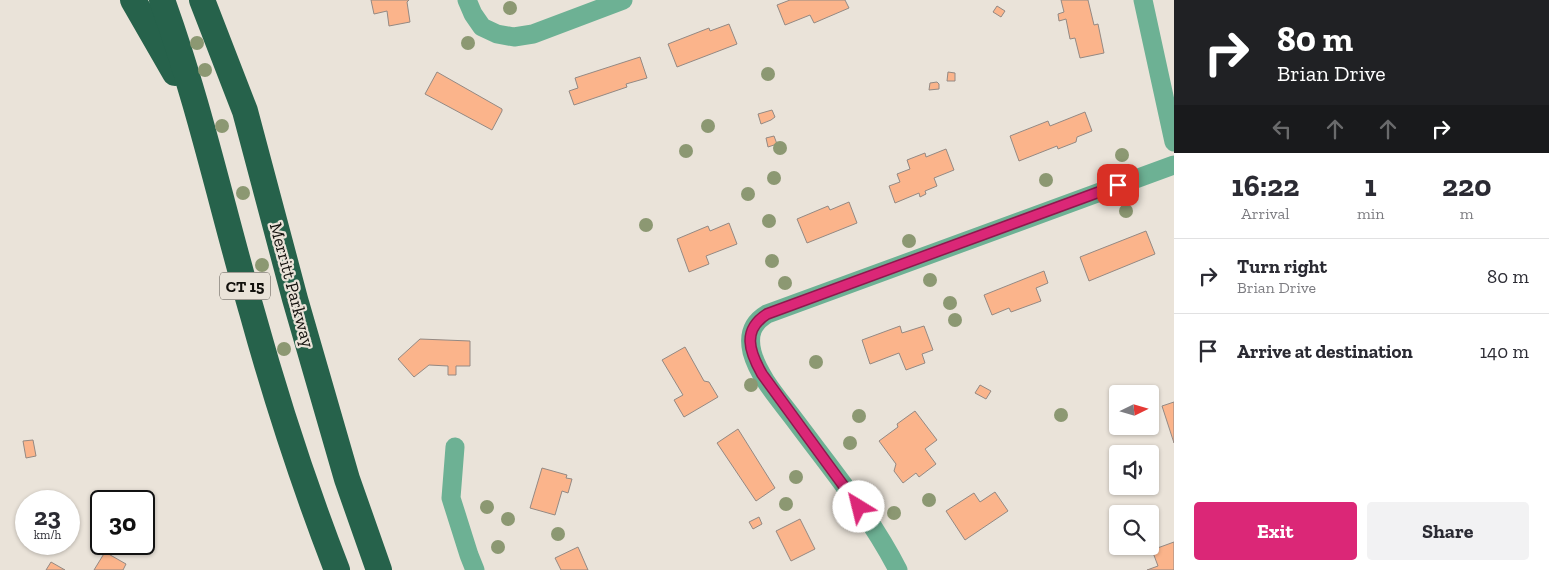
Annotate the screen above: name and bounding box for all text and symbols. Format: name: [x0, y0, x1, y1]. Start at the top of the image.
text: 80 m: [1277, 18, 1353, 60]
icon: right: [1194, 20, 1259, 85]
text: Brian Drive: [1277, 60, 1386, 87]
icon: left: [1268, 115, 1296, 143]
icon: ahead: [1321, 115, 1349, 143]
icon: ahead: [1374, 115, 1402, 143]
icon: right: [1427, 115, 1455, 143]
pin: [1097, 164, 1139, 206]
text: 16:22: [1232, 168, 1299, 204]
text: 1: [1365, 168, 1377, 204]
text: 220: [1442, 168, 1491, 204]
icon: arrive: [1104, 171, 1132, 199]
text: Arrival: [1241, 204, 1290, 223]
text: min: [1357, 204, 1384, 223]
text: m: [1460, 204, 1474, 223]
street label: Merritt Parkway: [265, 220, 319, 351]
text: Turn right: [1237, 255, 1327, 278]
icon: right: [1194, 262, 1222, 290]
text: 80 m: [1487, 265, 1529, 288]
road number: CT 15: [220, 272, 270, 300]
text: Brian Drive: [1237, 278, 1316, 297]
icon: arrive: [1194, 337, 1222, 365]
text: Arrive at destination: [1237, 340, 1413, 363]
text: 140 m: [1480, 340, 1529, 363]
north arrow: [1109, 385, 1159, 435]
map controls: [1109, 385, 1159, 555]
button: sound: [1109, 445, 1159, 495]
position arrow: [832, 480, 884, 532]
speed limit sign: 30: [90, 490, 155, 555]
text: 23: [34, 501, 61, 531]
button: Exit: [1194, 502, 1357, 560]
button: Share: [1367, 502, 1529, 560]
button: search: [1109, 505, 1159, 555]
text: km/h: [34, 528, 61, 542]

